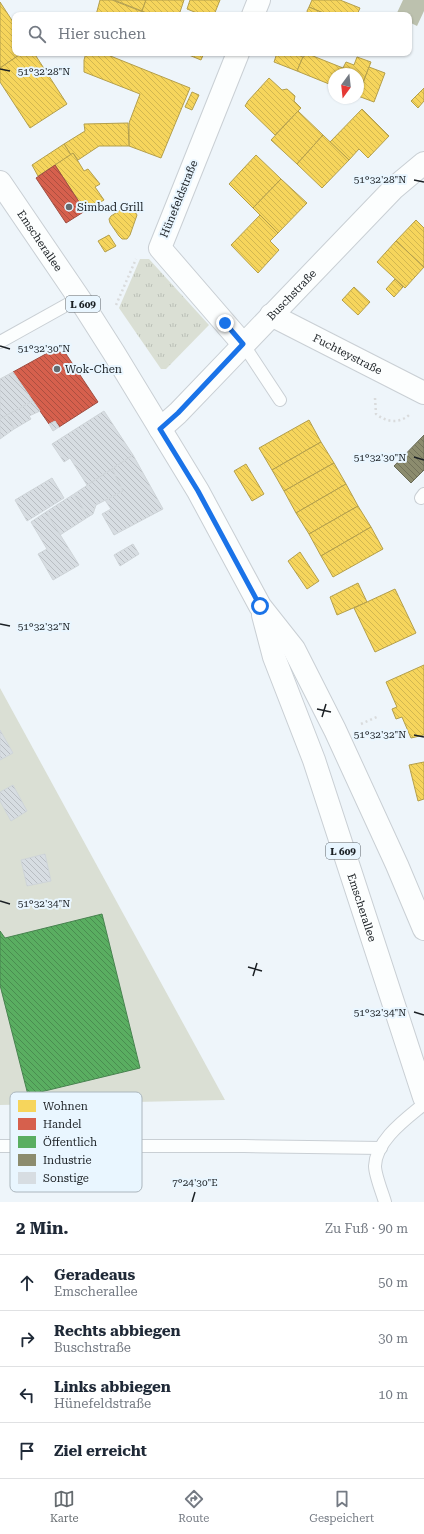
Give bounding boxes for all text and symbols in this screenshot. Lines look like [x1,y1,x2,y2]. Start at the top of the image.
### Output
search box [12,12,412,56]
icon: search [26,23,48,45]
text: Hier suchen [58,25,146,43]
text: 51°32'28"N [18,66,70,77]
north arrow [328,68,364,104]
street label: Hünefeldstraße [158,158,200,240]
text: 51°32'28"N [354,174,406,185]
place label: Simbad Grill [77,201,144,214]
marker: Simbad Grill [64,202,74,212]
street label: Emscherallee [15,208,65,274]
street label: Buschstraße [264,267,319,323]
road number: L 609 [66,296,100,312]
route end [216,314,234,332]
street label: Fuchteystraße [311,331,384,377]
text: 51°32'30"N [18,343,70,354]
place label: Wok-Chen [65,363,122,376]
marker: Wok-Chen [52,364,62,374]
text: 51°32'30"N [354,452,406,463]
route start [251,597,269,615]
text: 51°32'32"N [18,621,70,632]
text: 51°32'32"N [354,729,406,740]
road number: L 609 [326,843,360,859]
street label: Emscherallee [345,872,379,943]
text: 51°32'34"N [18,898,70,909]
text: 51°32'34"N [354,1007,406,1018]
legend [10,1092,142,1192]
text: Wohnen [43,1100,88,1113]
text: Handel [43,1118,82,1131]
text: Öffentlich [43,1135,97,1149]
text: Industrie [43,1154,92,1167]
text: Sonstige [43,1172,89,1185]
text: 7°24'30"E [172,1177,218,1188]
text: 2 Min. [16,1218,69,1238]
text: Zu Fuß · 90 m [325,1221,408,1236]
text: Geradeaus [54,1266,135,1284]
icon: ahead [16,1272,38,1294]
text: 50 m [378,1275,408,1290]
text: Emscherallee [54,1284,138,1299]
text: Rechts abbiegen [54,1322,181,1340]
icon: right [16,1328,38,1350]
text: 30 m [378,1331,408,1346]
text: Buschstraße [54,1340,131,1355]
text: Links abbiegen [54,1378,171,1396]
icon: left [16,1384,38,1406]
text: 10 m [378,1387,408,1402]
text: Hünefeldstraße [54,1396,151,1411]
icon: arrive [16,1440,38,1462]
text: Ziel erreicht [54,1442,147,1460]
tab: Karte [50,1488,78,1525]
tab: Route [178,1488,209,1525]
tab: Gespeichert [309,1488,374,1525]

